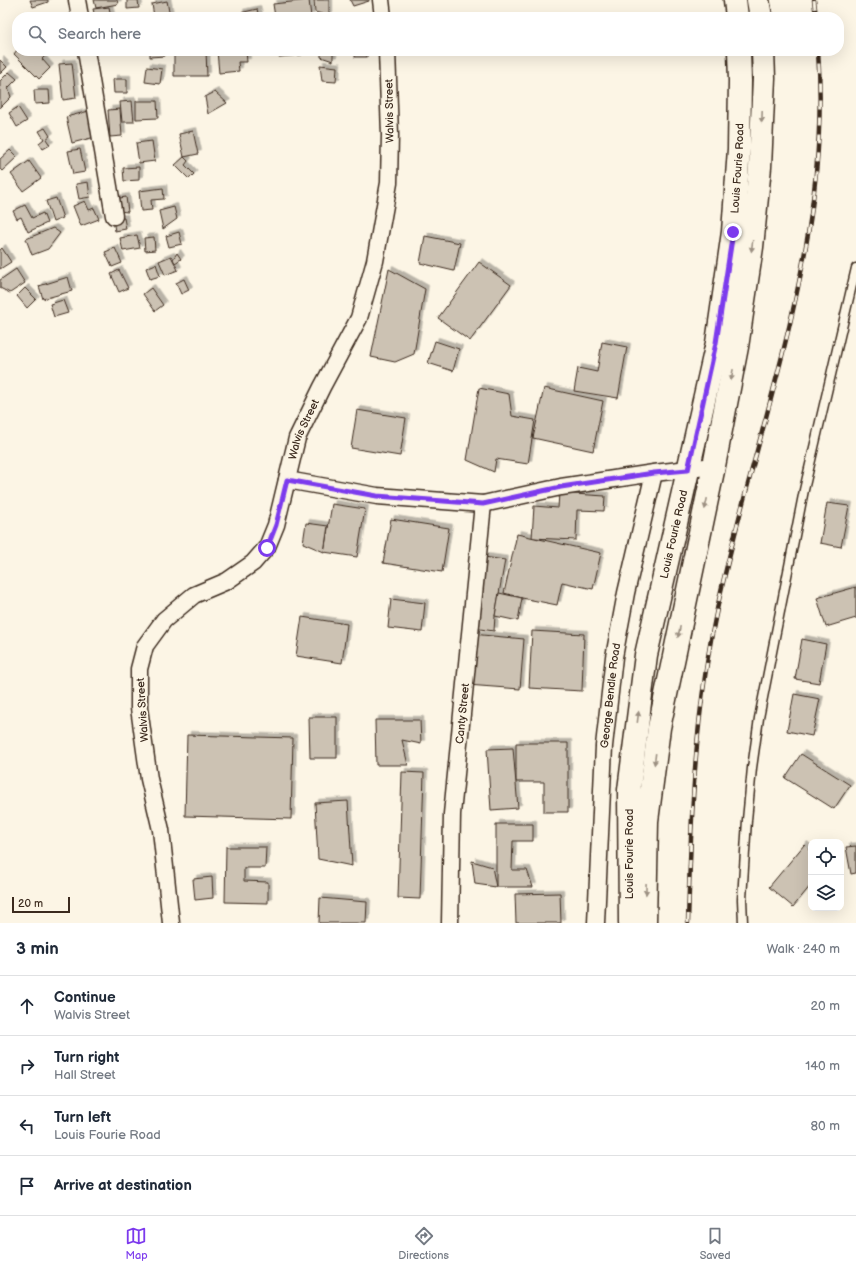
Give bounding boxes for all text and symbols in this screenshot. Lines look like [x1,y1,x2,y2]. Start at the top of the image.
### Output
search box [12,12,844,56]
icon: search [26,23,48,45]
text: Search here [58,25,141,44]
street label: Walvis Street [382,78,397,143]
one-way arrow [759,111,766,123]
street label: Louis Fourie Road [728,123,746,214]
route end [724,223,742,241]
one-way arrow [749,240,755,252]
one-way arrow [728,368,734,381]
street label: Walvis Street [286,397,322,461]
street label: Louis Fourie Road [658,489,690,580]
one-way arrow [703,498,709,511]
route start [258,539,276,557]
one-way arrow [676,626,682,638]
street label: George Bendle Road [598,642,623,749]
street label: Walvis Street [134,677,151,743]
street label: Canty Street [453,682,472,745]
one-way arrow [635,711,641,723]
one-way arrow [652,753,658,765]
street label: Louis Fourie Road [623,809,636,899]
map controls [808,839,844,911]
button: locate [808,839,844,875]
button: layers [808,875,844,911]
one-way arrow [643,883,649,896]
scale bar [12,895,70,914]
text: 20 m [18,897,43,910]
text: 3 min [16,939,59,959]
text: Walk · 240 m [766,941,840,957]
text: Continue [54,988,116,1007]
icon: ahead [16,995,38,1017]
text: 20 m [810,998,840,1014]
text: Walvis Street [54,1007,130,1023]
text: Turn right [54,1048,119,1067]
icon: right [16,1055,38,1077]
text: 140 m [805,1058,840,1074]
text: Hall Street [54,1067,116,1083]
text: Turn left [54,1108,111,1127]
icon: left [16,1115,38,1137]
text: 80 m [811,1118,840,1134]
text: Louis Fourie Road [54,1127,161,1143]
icon: arrive [16,1175,38,1197]
text: Arrive at destination [54,1176,192,1195]
tab: Map [125,1225,148,1262]
tab: Directions [398,1225,449,1262]
tab: Saved [700,1225,731,1262]

